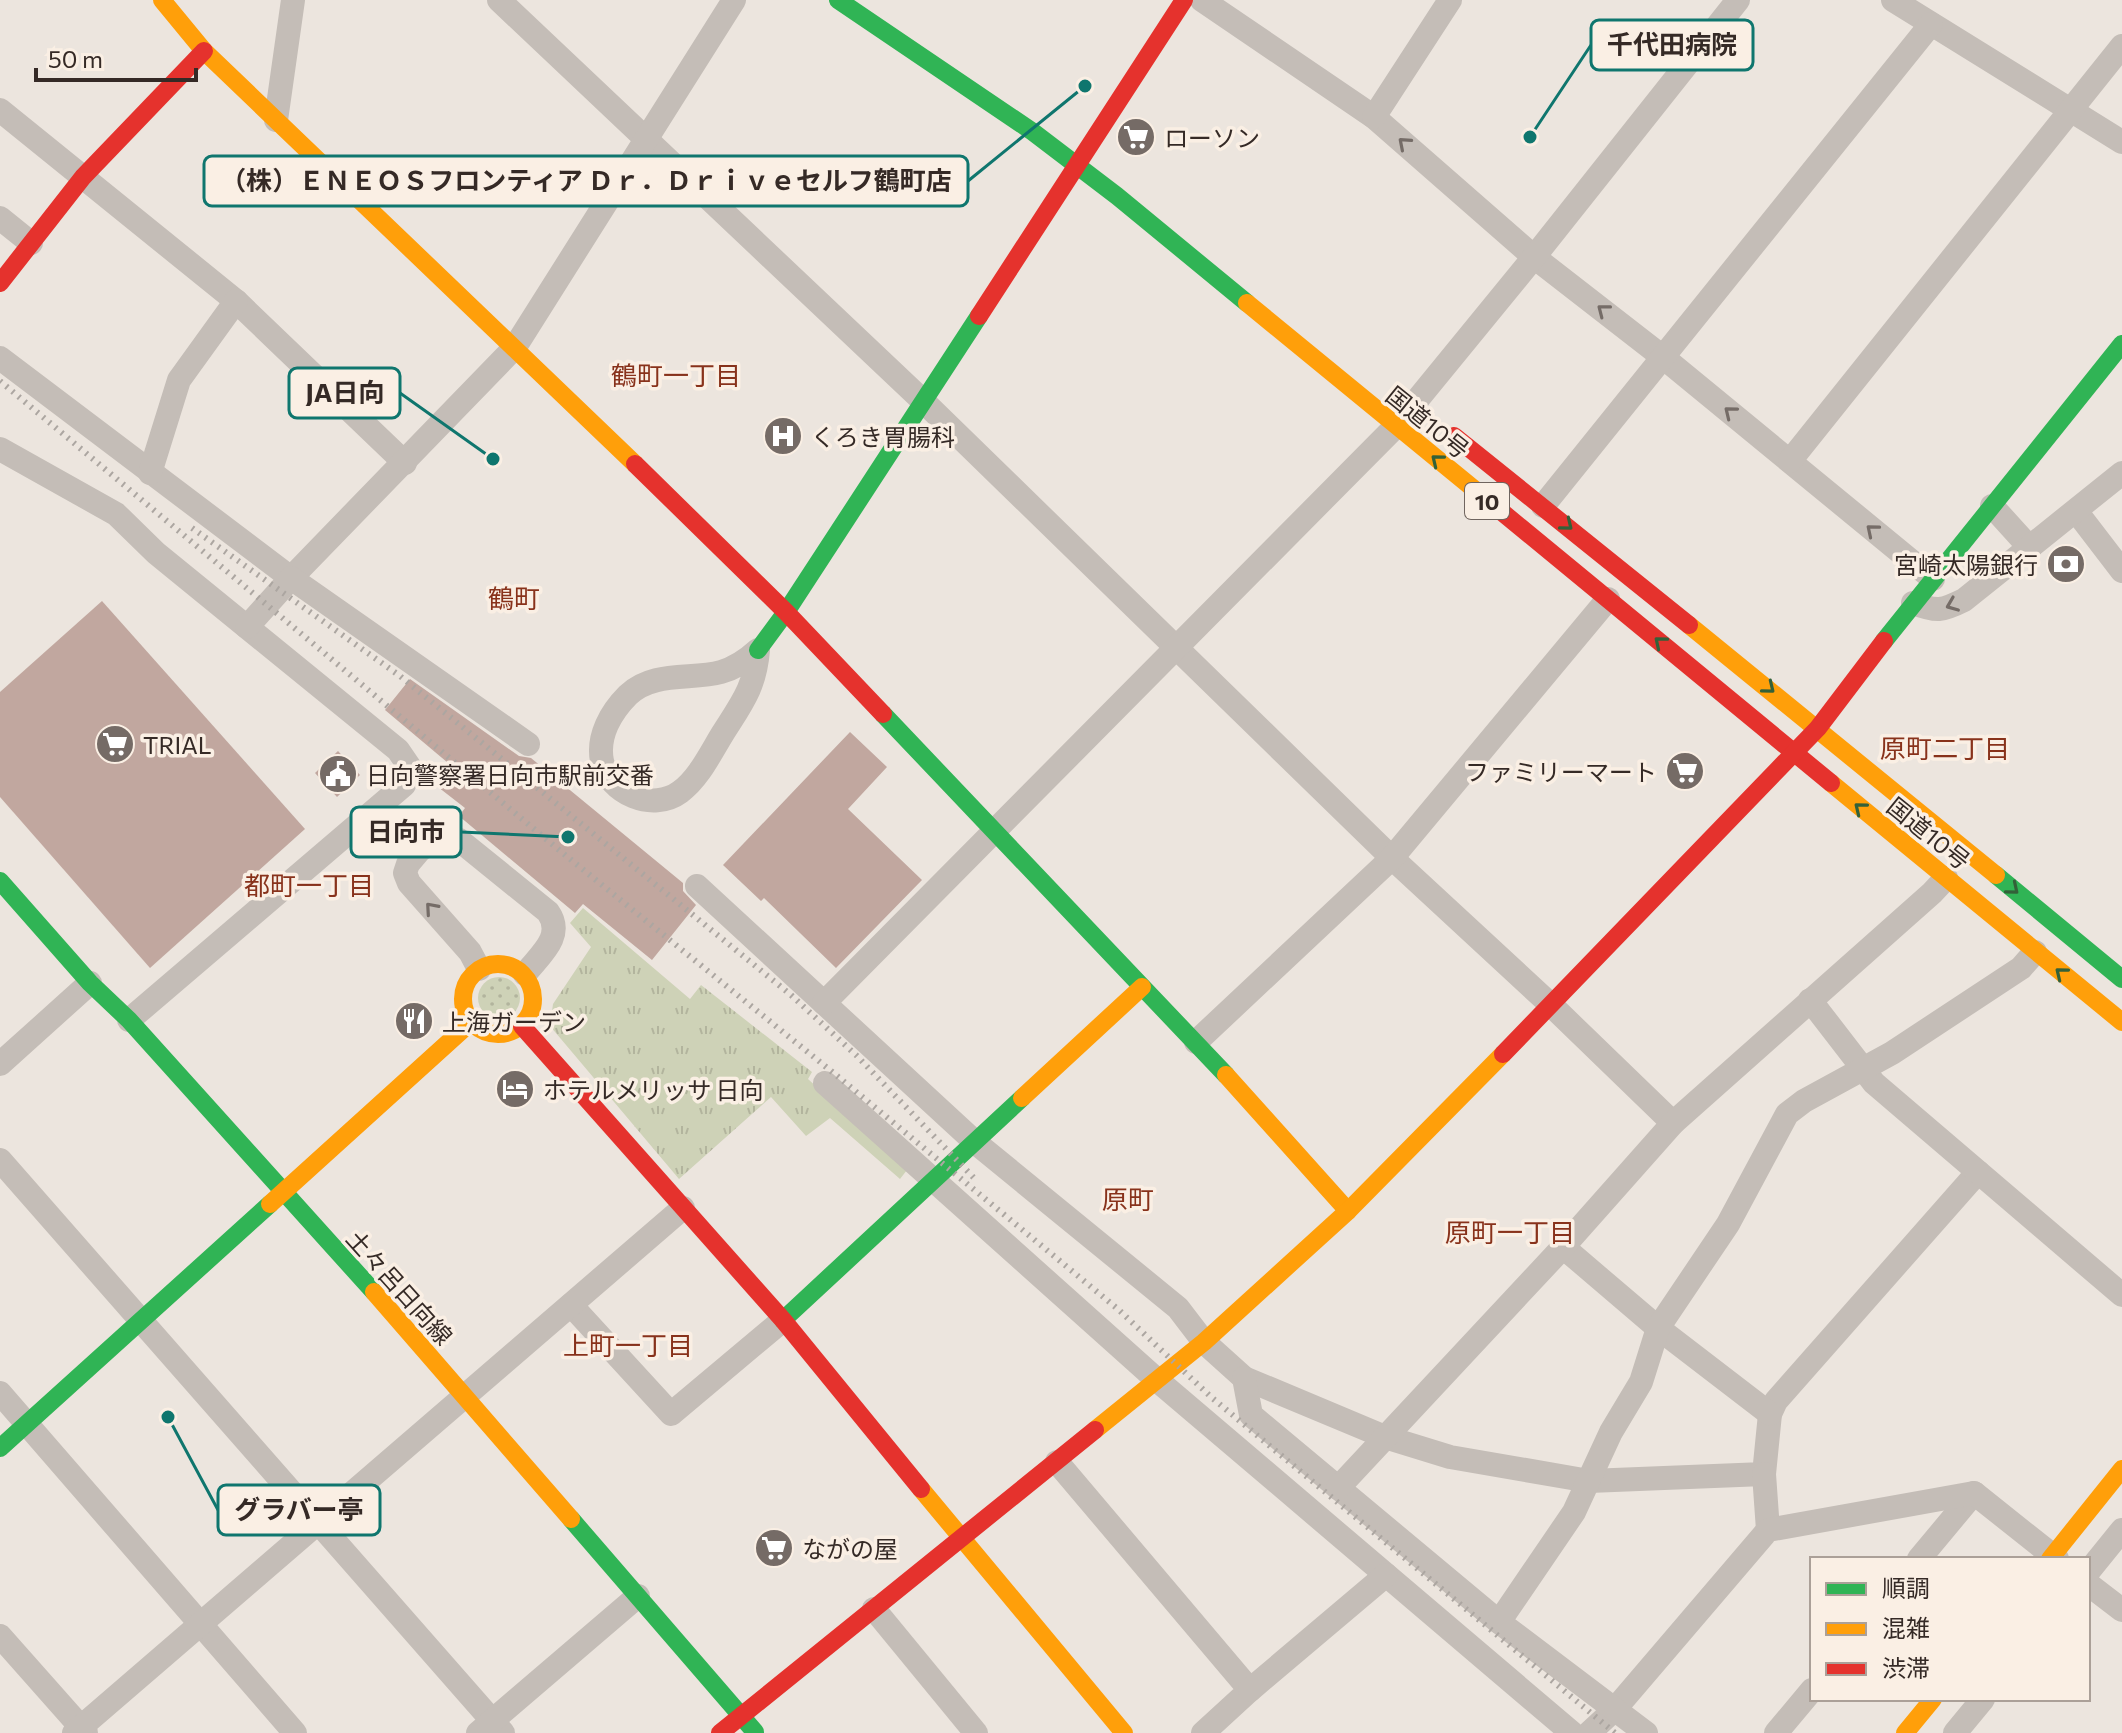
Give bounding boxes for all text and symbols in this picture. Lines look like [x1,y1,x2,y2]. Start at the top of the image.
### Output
callout: 千代田病院 [1591,20,1753,70]
text: 千代田病院 [1607,28,1737,59]
scale bar [36,32,196,82]
text: 50 m [48,44,103,73]
supermarket icon: ローソン [1115,116,1157,158]
place label: ローソン [1164,123,1260,152]
one-way arrow [1398,138,1413,153]
callout: （株）ＥＮＥＯＳフロンティア Ｄｒ．Ｄｒｉｖｅセルフ鶴町店 [204,156,968,206]
text: （株）ＥＮＥＯＳフロンティア Ｄｒ．Ｄｒｉｖｅセルフ鶴町店 [220,164,952,195]
one-way arrow [1597,306,1612,320]
district label: 鶴町一丁目 [611,359,741,390]
callout: JA日向 [289,368,400,418]
text: JA日向 [306,376,385,407]
street label: 国道10号 [1381,380,1475,464]
one-way arrow [1725,407,1739,422]
hospital icon: くろき胃腸科 [762,415,804,457]
place label: くろき胃腸科 [811,422,955,451]
one-way arrow [1432,455,1446,470]
road number: 10 [1465,483,1509,519]
one-way arrow [1558,515,1572,530]
one-way arrow [1867,525,1882,539]
bank icon: 宮崎太陽銀行 [2045,543,2087,585]
place label: 宮崎太陽銀行 [1894,550,2038,579]
district label: 鶴町 [488,582,540,613]
one-way arrow [1946,595,1960,612]
one-way arrow [1655,637,1669,652]
one-way arrow [1760,679,1775,693]
supermarket icon: TRIAL [94,723,136,765]
place label: TRIAL [143,730,211,759]
district label: 原町二丁目 [1880,732,2010,763]
supermarket icon: ファミリーマート [1664,750,1706,792]
public building icon: 日向警察署日向市駅前交番 [317,753,359,795]
place label: ファミリーマート [1465,757,1657,786]
place label: 日向警察署日向市駅前交番 [366,760,654,789]
street label: 国道10号 [1882,791,1976,875]
one-way arrow [1855,803,1870,818]
callout: 日向市 [351,807,461,857]
text: 日向市 [367,815,445,846]
district label: 都町一丁目 [244,869,374,900]
one-way arrow [2004,879,2018,894]
one-way arrow [426,903,440,918]
one-way arrow [2055,969,2070,983]
restaurant icon: 上海ガーデン [393,1000,435,1042]
place label: 上海ガーデン [442,1007,586,1036]
hotel icon: ホテルメリッサ 日向 [494,1068,536,1110]
place label: ホテルメリッサ 日向 [543,1075,764,1104]
district label: 原町 [1102,1183,1154,1214]
district label: 原町一丁目 [1445,1216,1575,1247]
street label: 土々呂日向線 [341,1224,459,1350]
district label: 上町一丁目 [563,1329,693,1360]
callout: グラバー亭 [218,1485,380,1535]
text: グラバー亭 [234,1493,364,1524]
supermarket icon: ながの屋 [753,1527,795,1569]
place label: ながの屋 [802,1534,898,1563]
legend [1810,1557,2090,1701]
text: 順調 [1882,1573,1930,1602]
text: 混雑 [1882,1613,1930,1642]
text: 渋滞 [1882,1653,1930,1682]

